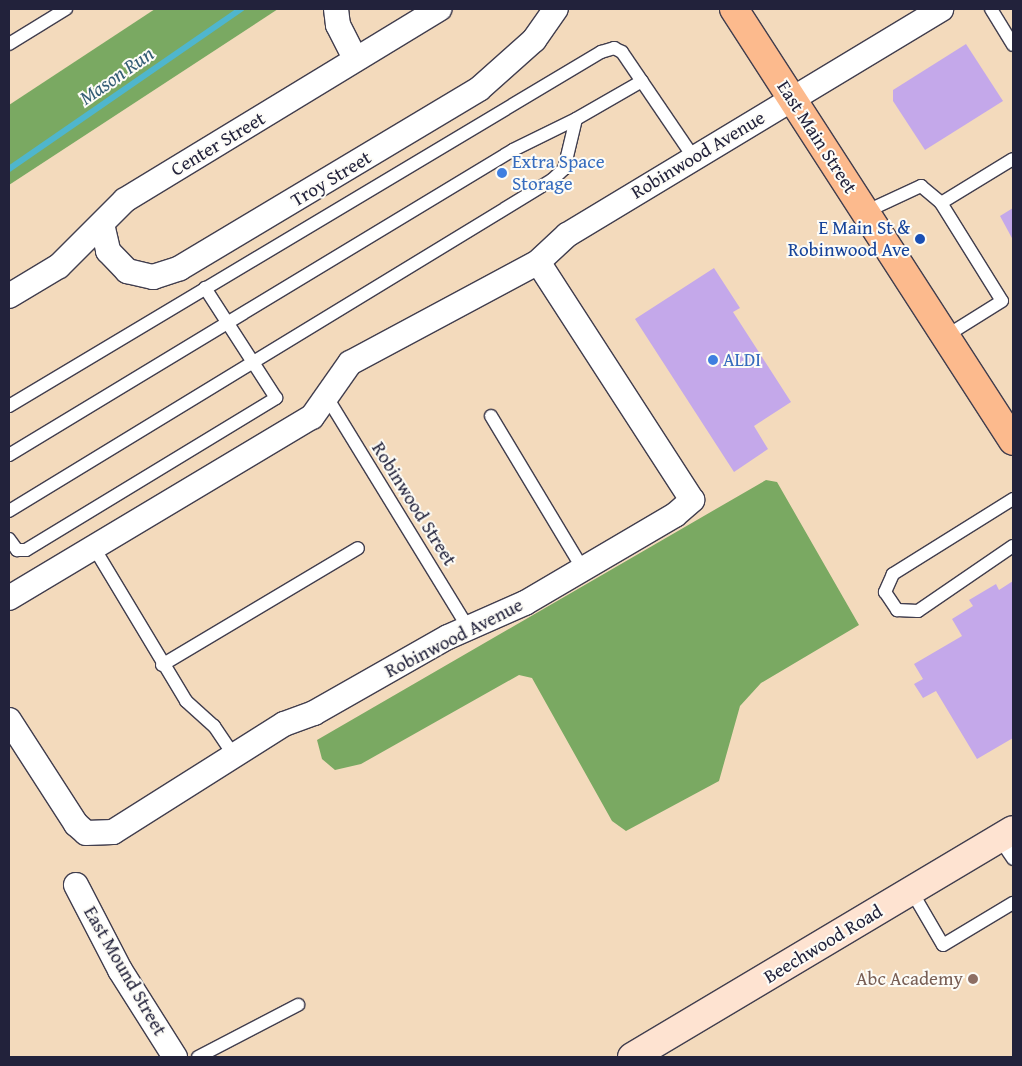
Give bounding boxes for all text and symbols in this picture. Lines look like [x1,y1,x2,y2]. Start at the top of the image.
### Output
water label: Mason Run [74,41,158,109]
street label: East Main Street [772,76,862,198]
street label: Robinwood Avenue [627,106,769,204]
street label: Center Street [167,107,269,181]
street label: Troy Street [287,146,375,212]
place label: Extra Space Storage [512,151,605,195]
marker: Extra Space Storage [496,167,508,179]
place label: E Main St & Robinwood Ave [788,217,910,261]
marker: E Main St & Robinwood Ave [914,233,926,245]
place label: ALDI [723,349,761,371]
marker: ALDI [707,354,719,366]
street label: Robinwood Street [367,438,461,570]
street label: Robinwood Avenue [381,593,527,683]
street label: Beechwood Road [760,900,886,988]
street label: East Mound Street [79,902,171,1040]
place label: Abc Academy [856,968,963,990]
marker: Abc Academy [967,973,979,985]

